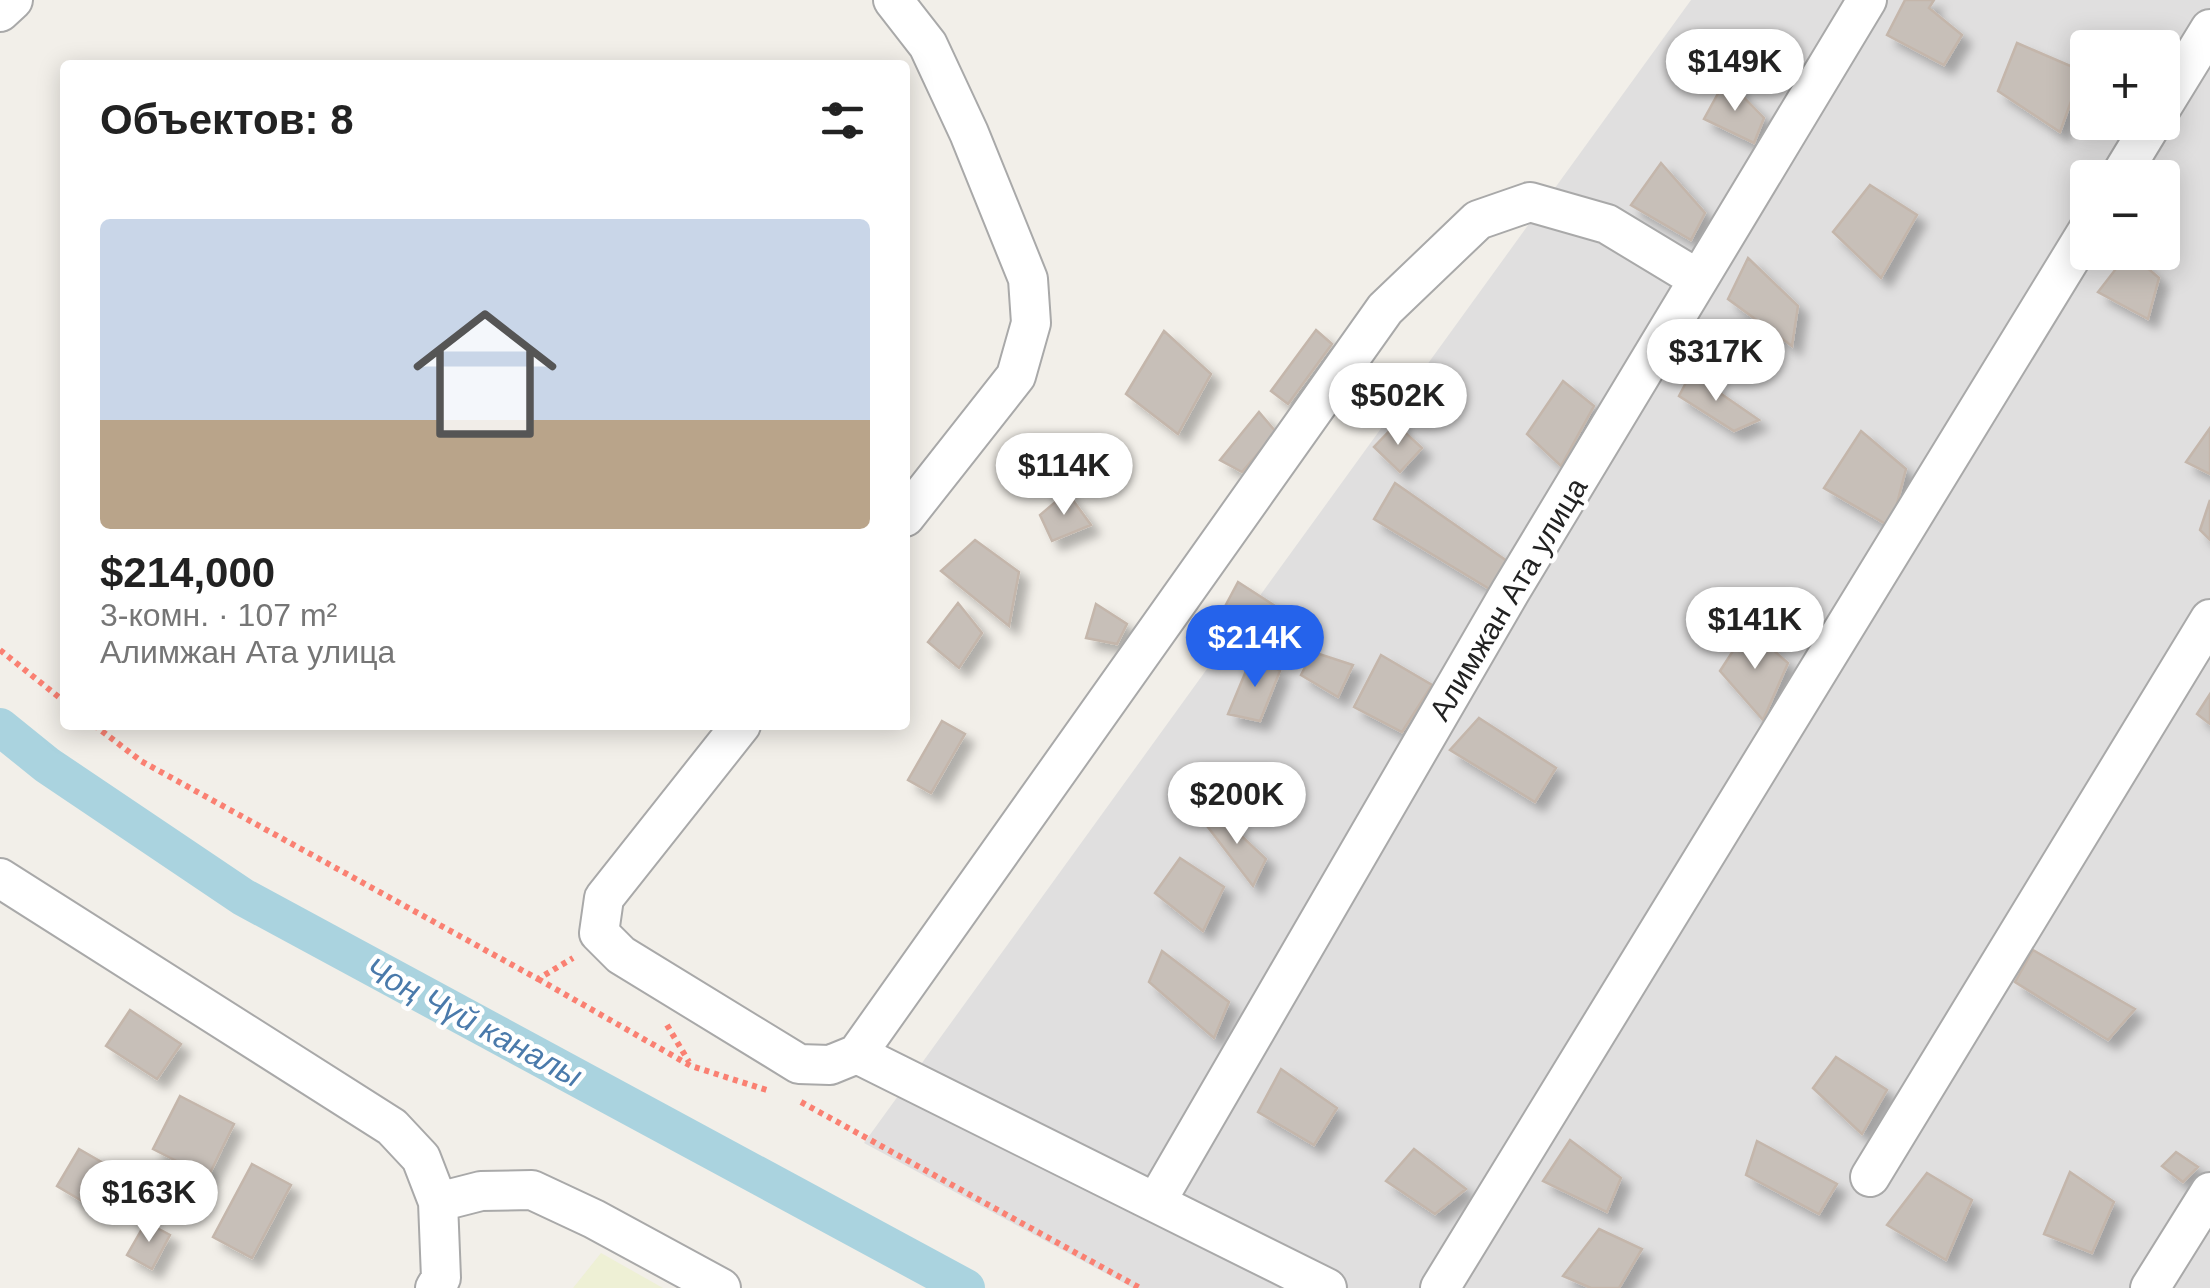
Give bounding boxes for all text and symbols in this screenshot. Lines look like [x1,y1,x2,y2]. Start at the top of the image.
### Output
pin: $149K [1665,29,1805,114]
map controls [2070,30,2180,270]
button: + [2070,30,2180,140]
text: $149K [1688,43,1782,79]
icon: filters [815,93,870,148]
text: Объектов: 8 [100,96,354,143]
button: − [2070,160,2180,270]
icon: home [395,284,575,464]
pin: $317K [1646,319,1786,404]
text: $317K [1669,333,1763,369]
pin: $502K [1328,363,1468,448]
text: $502K [1351,377,1445,413]
pin: $114K [994,433,1134,518]
text: $114K [1018,447,1110,483]
street label: Алимжан Ата улица [1423,472,1594,726]
text: $214,000 [100,549,275,596]
pin: $141K [1685,587,1825,672]
text: 3-комн. · 107 m² [100,597,337,633]
text: $141K [1708,601,1802,637]
pin: $214K [1185,605,1325,690]
text: $214K [1208,619,1302,655]
text: Алимжан Ата улица [100,634,395,670]
pin: $200K [1167,762,1307,847]
text: $200K [1190,776,1284,812]
water label: Чоң Чүй каналы [360,950,588,1094]
pin: $163K [79,1160,219,1245]
text: $163K [102,1174,196,1210]

